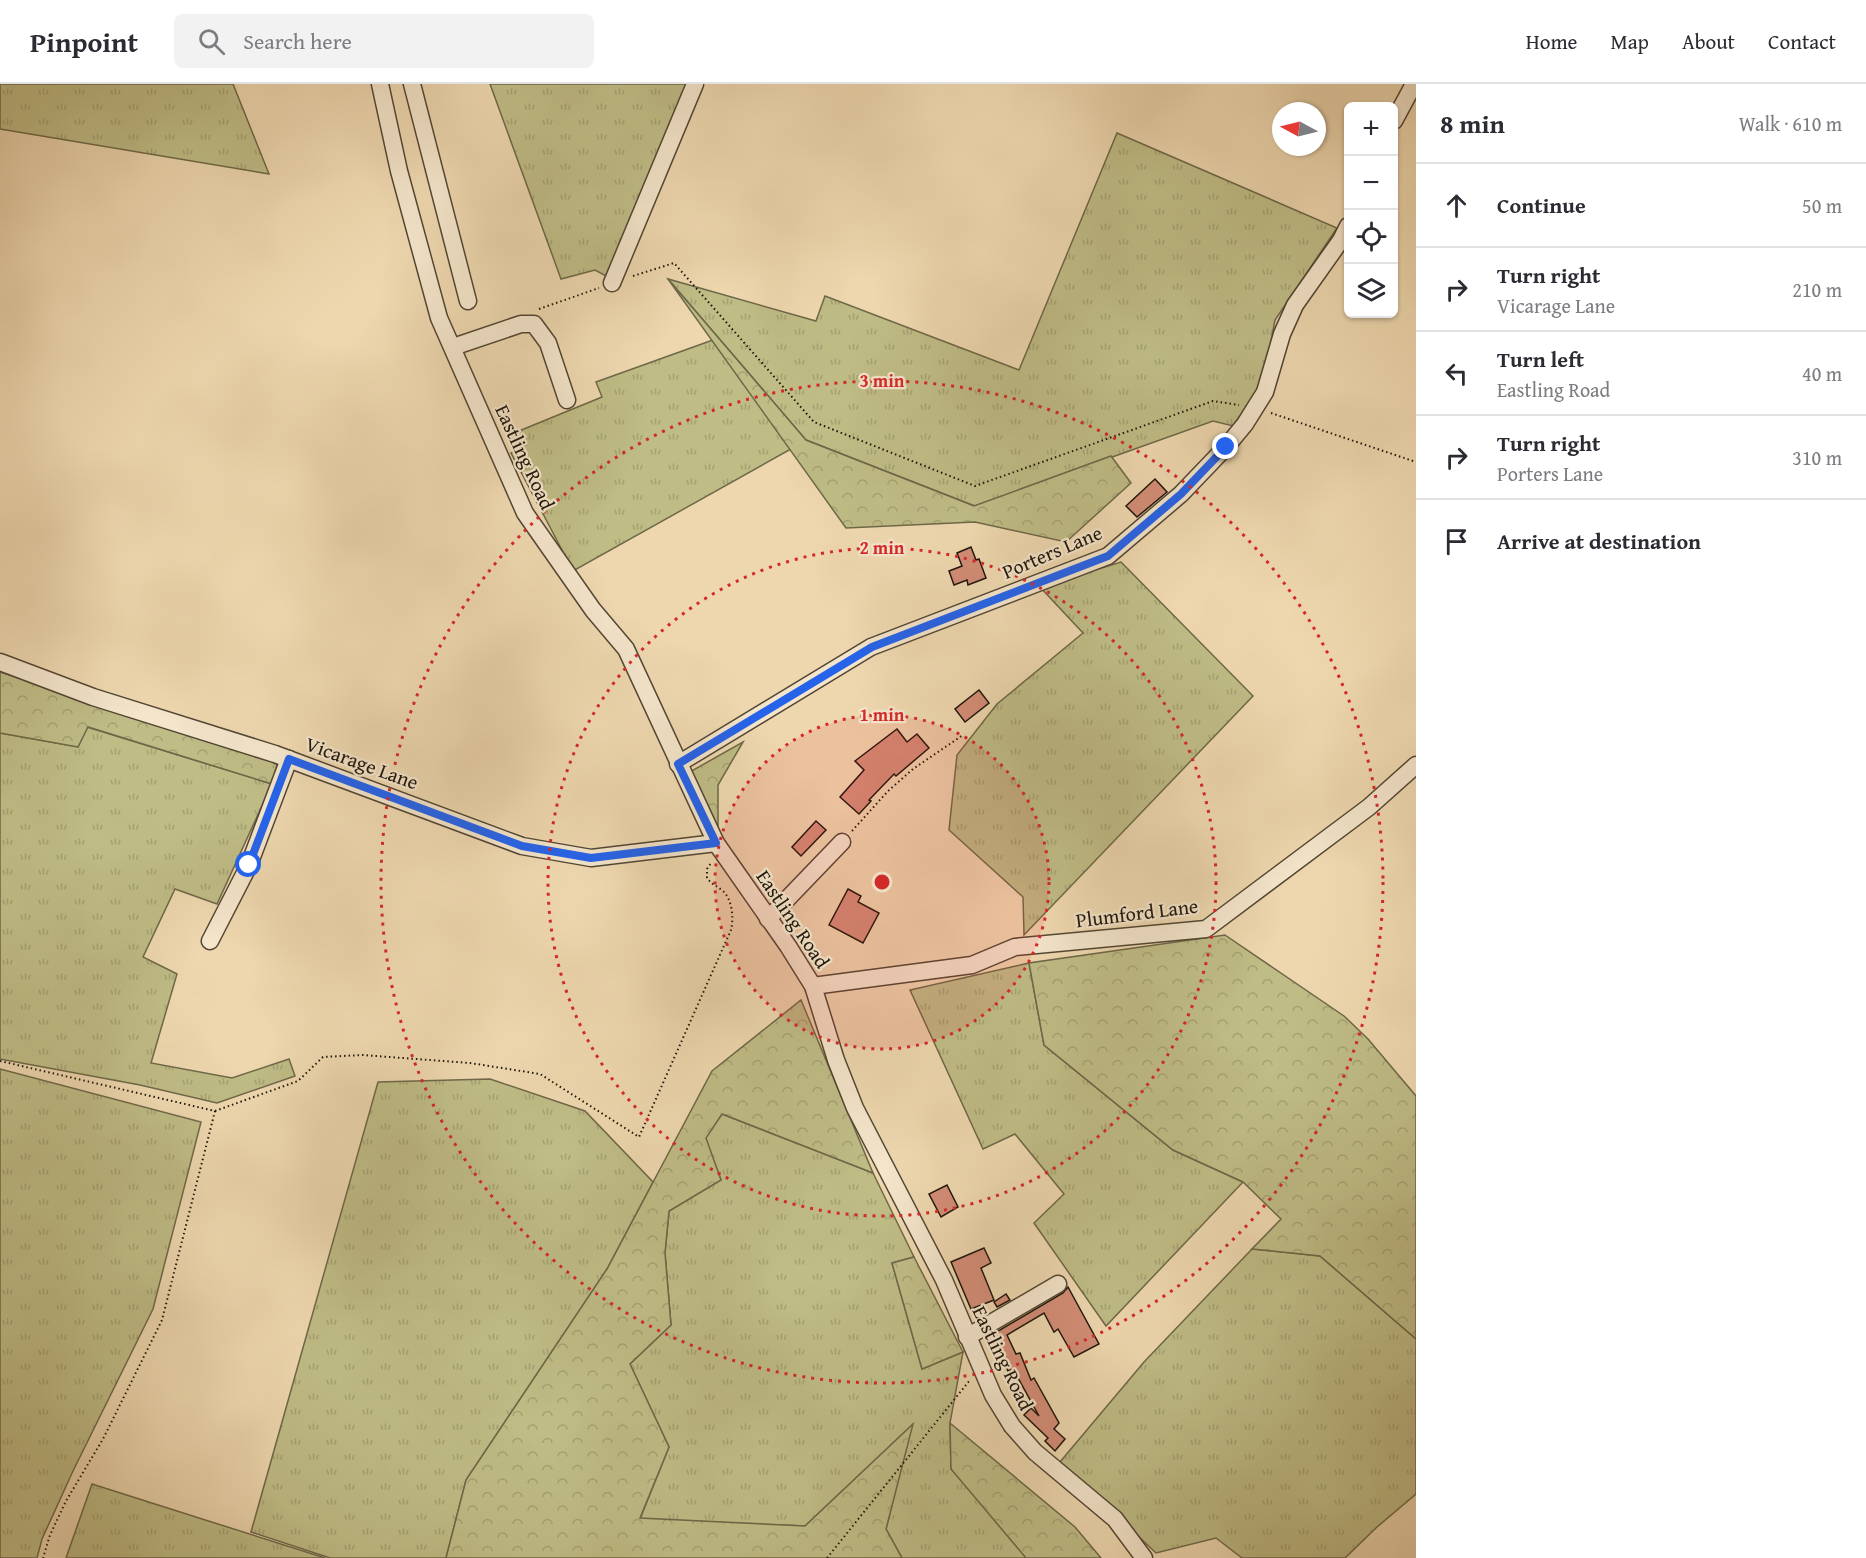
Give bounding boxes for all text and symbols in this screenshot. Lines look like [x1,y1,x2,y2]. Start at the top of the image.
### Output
search box [174,14,594,68]
text: Pinpoint [30,21,138,62]
icon: search [195,25,228,58]
text: Search here [243,25,352,57]
text: Home [1526,26,1577,57]
text: Map [1610,26,1649,57]
text: About [1682,26,1735,57]
text: Contact [1768,26,1836,57]
north arrow [1272,102,1326,156]
map controls [1344,102,1398,318]
button: + [1344,102,1398,156]
text: 8 min [1440,104,1505,143]
text: Walk · 610 m [1739,109,1842,138]
button: − [1344,156,1398,210]
icon: ahead [1440,189,1473,222]
text: Continue [1497,189,1586,221]
text: 50 m [1802,191,1842,220]
button: locate [1344,210,1398,264]
text: Turn right [1497,259,1600,291]
button: layers [1344,264,1398,318]
icon: right [1440,273,1473,306]
text: 210 m [1792,275,1842,304]
text: Vicarage Lane [1497,291,1615,320]
text: Turn left [1497,343,1584,375]
icon: left [1440,357,1473,390]
text: 40 m [1802,359,1842,388]
text: 3 min [860,367,905,394]
text: Eastling Road [1497,375,1610,404]
street label: Eastling Road [488,399,563,515]
text: Turn right [1497,427,1600,459]
route end [1212,433,1238,459]
icon: right [1440,441,1473,474]
text: 310 m [1792,443,1842,472]
text: Porters Lane [1497,459,1603,488]
street label: Porters Lane [997,517,1106,586]
icon: arrive [1440,525,1473,558]
text: Arrive at destination [1497,525,1701,557]
text: 2 min [860,534,905,561]
text: 1 min [860,701,905,728]
street label: Vicarage Lane [302,729,423,796]
route start [235,851,261,877]
street label: Eastling Road [750,864,837,974]
centre of rings [872,872,892,892]
street label: Plumford Lane [1074,891,1200,934]
street label: Eastling Road [966,1301,1041,1415]

